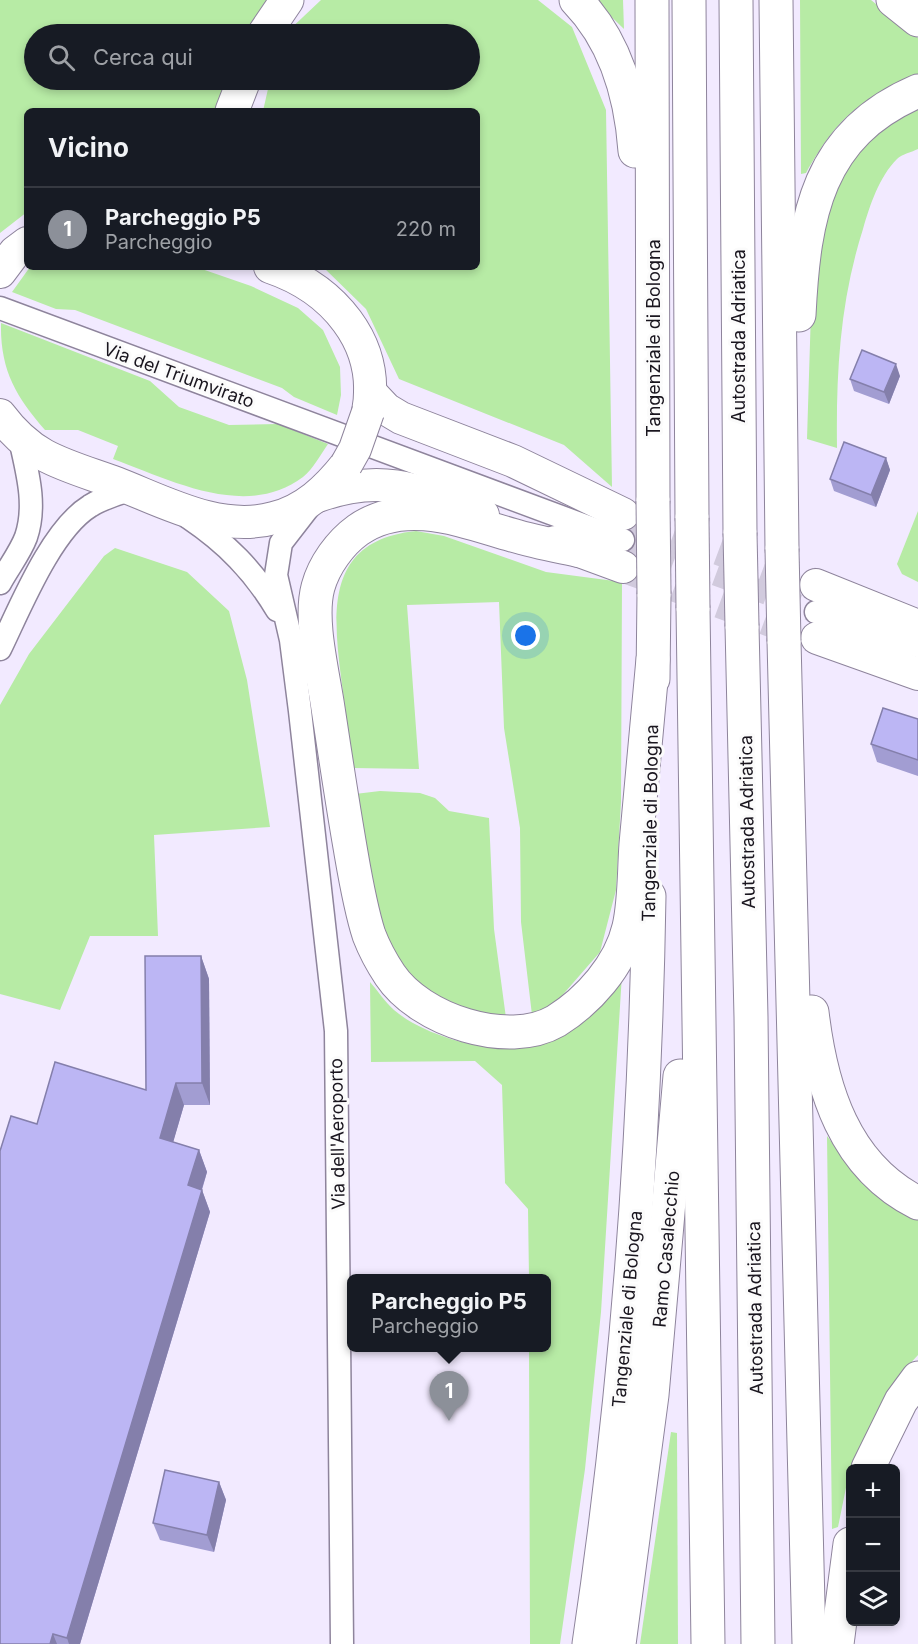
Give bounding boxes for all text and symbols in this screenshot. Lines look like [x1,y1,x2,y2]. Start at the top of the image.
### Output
search box [24,24,480,90]
icon: search [45,41,78,74]
text: Cerca qui [93,44,193,70]
text: Vicino [48,132,129,163]
text: Parcheggio P5 [105,204,261,230]
text: 1 [63,217,72,241]
text: 220 m [396,217,456,241]
text: Parcheggio [105,230,212,254]
street label: Tangenziale di Bologna [643,239,664,437]
street label: Autostrada Adriatica [728,249,749,423]
street label: Via del Triumvirato [101,338,257,412]
your location [511,621,540,650]
street label: Tangenziale di Bologna [638,724,662,922]
street label: Autostrada Adriatica [735,735,759,909]
street label: Via dell'Aeroporto [325,1058,349,1210]
street label: Ramo Casalecchio [649,1170,683,1328]
street label: Tangenziale di Bologna [608,1210,646,1408]
street label: Autostrada Adriatica [743,1221,767,1395]
popup [347,1274,551,1352]
text: Parcheggio P5 [371,1288,527,1314]
text: Parcheggio [371,1314,479,1338]
pin: 1 [430,1372,468,1421]
map controls [846,1464,900,1626]
button: + [846,1464,900,1518]
button: − [846,1518,900,1572]
button: layers [846,1572,900,1626]

